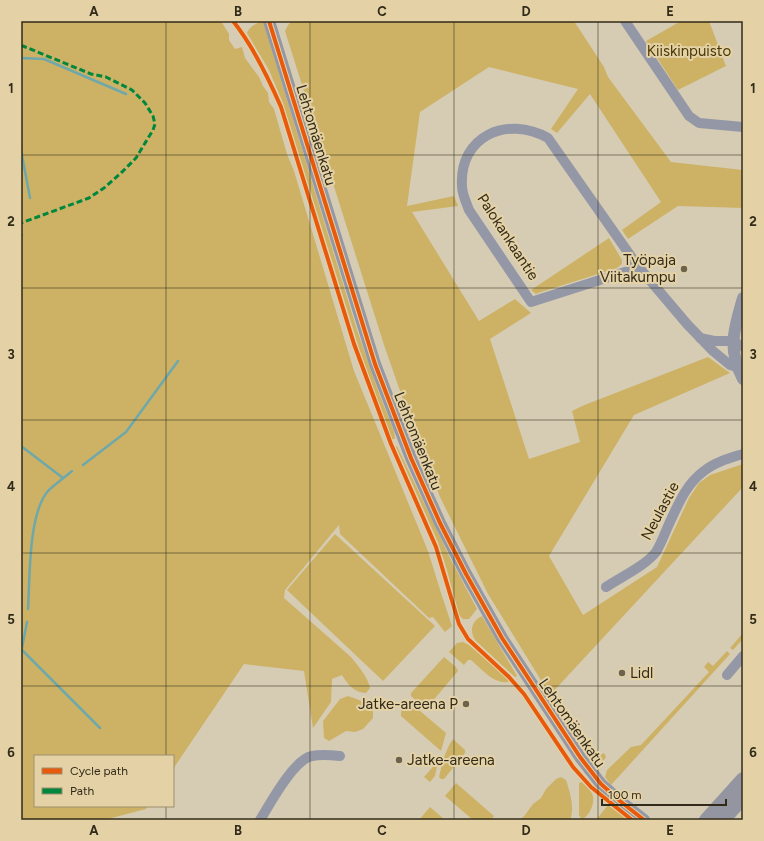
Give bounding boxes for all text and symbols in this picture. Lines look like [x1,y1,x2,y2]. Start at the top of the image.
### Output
text: A [89,4,99,19]
text: B [234,4,242,19]
text: C [377,4,387,19]
text: D [521,4,531,19]
text: E [666,4,674,19]
park label: Kiiskinpuisto [647,42,731,60]
text: 1 [8,81,14,96]
text: 1 [750,81,756,96]
street label: Lehtomäenkatu [292,82,340,188]
street label: Palokankaantie [473,190,543,284]
text: 2 [7,214,15,229]
text: 2 [749,214,757,229]
place label: Työpaja Viitakumpu [600,251,676,286]
marker: Työpaja Viitakumpu [679,264,689,274]
text: 3 [7,347,15,362]
text: 3 [749,347,757,362]
street label: Lehtomäenkatu [390,389,446,493]
text: 4 [7,479,15,494]
street label: Neulastie [637,479,683,543]
text: 4 [749,479,757,494]
text: 5 [7,612,15,627]
text: 5 [749,612,757,627]
place label: Lidl [630,664,653,682]
marker: Lidl [617,668,627,678]
street label: Lehtomäenkatu [535,675,609,771]
place label: Jatke-areena P [358,695,458,713]
marker: Jatke-areena P [461,699,471,709]
text: 6 [7,745,15,760]
text: 6 [749,745,757,760]
place label: Jatke-areena [407,751,495,769]
legend [34,755,174,807]
marker: Jatke-areena [394,755,404,765]
text: Cycle path [70,764,128,778]
scale bar [602,781,726,807]
text: Path [70,784,94,798]
text: 100 m [608,788,642,802]
text: A [89,823,99,838]
text: B [234,823,242,838]
text: C [377,823,387,838]
text: D [521,823,531,838]
text: E [666,823,674,838]

